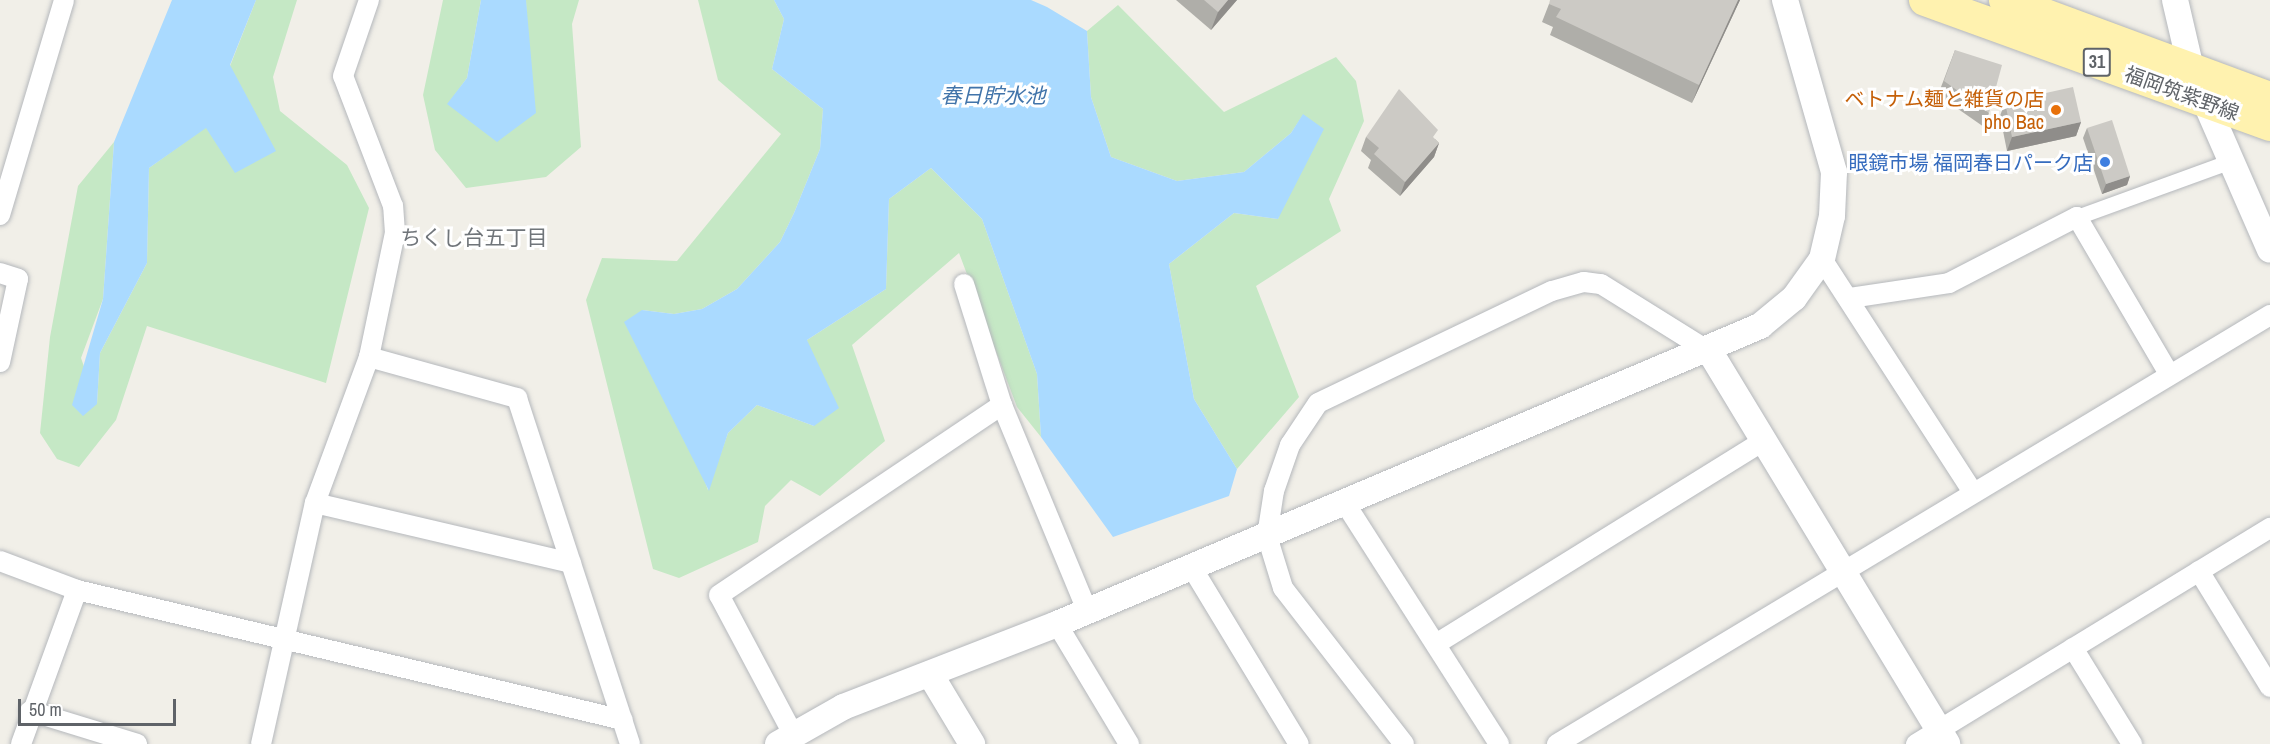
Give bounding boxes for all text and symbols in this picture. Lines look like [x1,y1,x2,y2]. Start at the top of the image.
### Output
road number: 31 [2082,47,2112,77]
street label: 福岡筑紫野線 [2122,61,2242,125]
water label: 春日貯水池 [941,83,1045,109]
place label: ベトナム麺と雑貨の店 pho Bac [1844,86,2044,133]
marker: ベトナム麺と雑貨の店 pho Bac [2049,103,2063,117]
place label: 眼鏡市場 福岡春日パーク店 [1848,150,2093,174]
marker: 眼鏡市場 福岡春日パーク店 [2098,155,2112,169]
district label: ちくし台五丁目 [401,225,547,251]
scale bar [21,687,178,725]
text: 50 m [29,697,62,722]

